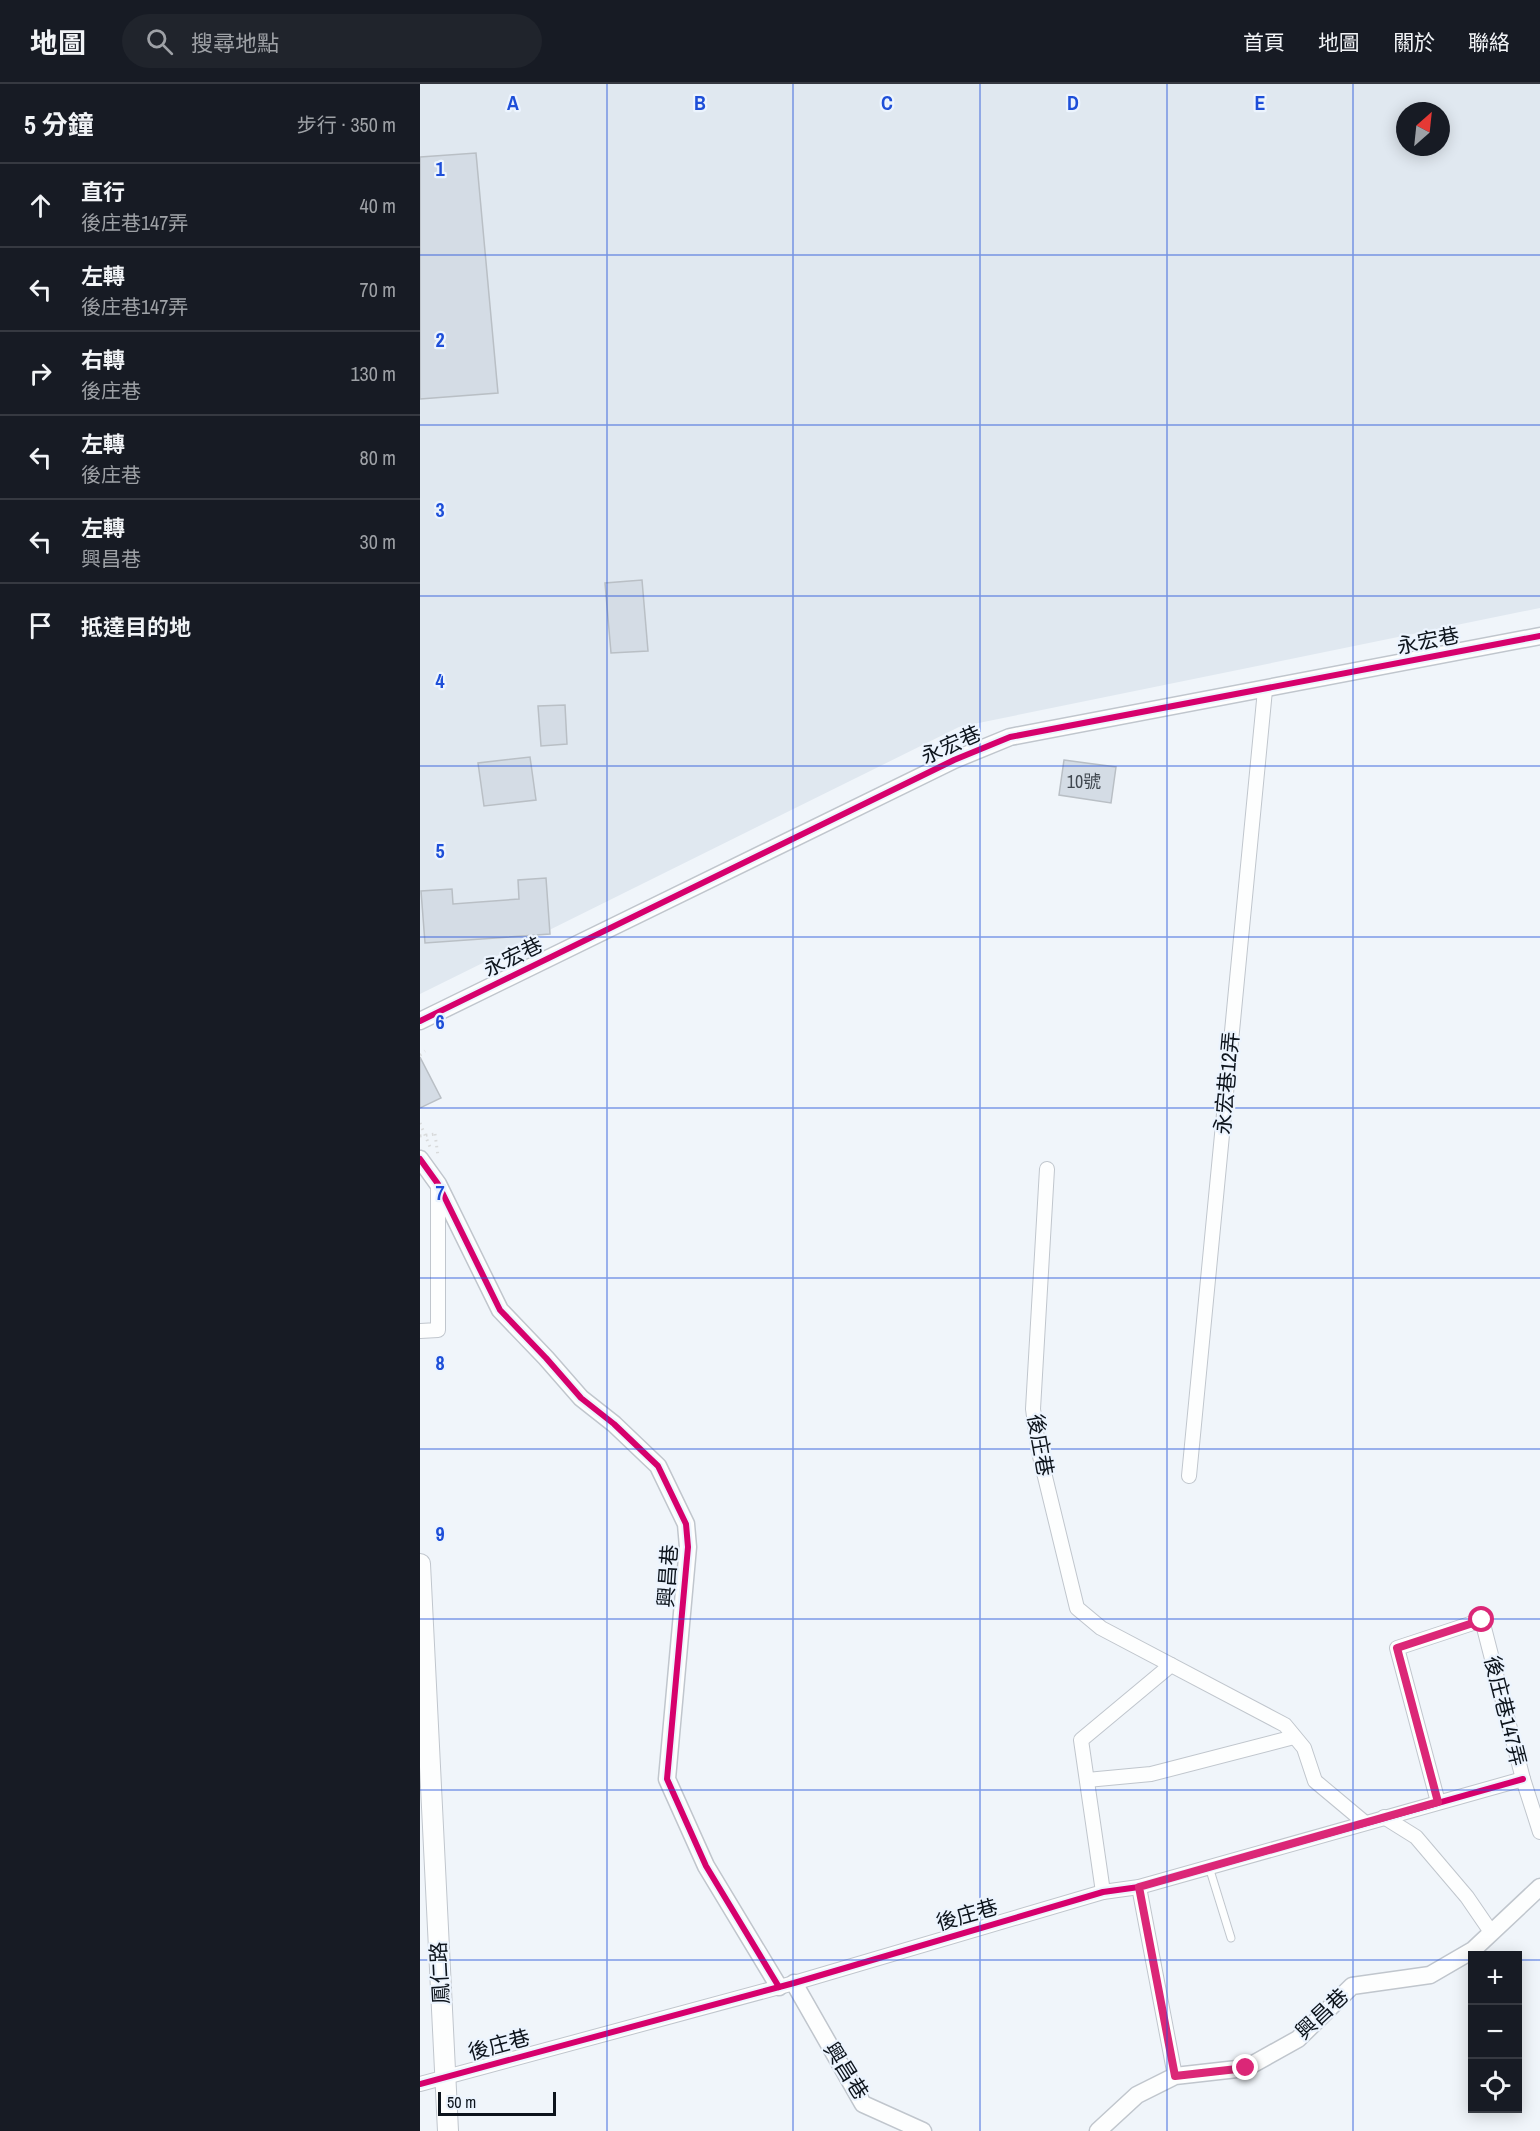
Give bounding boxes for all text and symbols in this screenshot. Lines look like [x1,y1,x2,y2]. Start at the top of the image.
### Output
search box [122,14,542,68]
text: 地圖 [30,24,86,62]
icon: search [143,25,176,58]
text: 搜尋地點 [191,28,279,58]
text: 首頁 [1243,28,1285,57]
text: 地圖 [1318,28,1360,57]
text: 關於 [1393,28,1435,57]
text: 聯絡 [1468,28,1510,57]
text: A [507,89,519,116]
text: B [694,89,706,116]
text: C [881,89,893,116]
text: D [1067,89,1079,116]
text: E [1255,89,1266,116]
north arrow [1396,102,1450,156]
text: 5 分鐘 [24,107,94,142]
text: 步行 · 350 m [297,111,396,138]
text: 1 [435,155,445,182]
text: 直行 [81,177,125,207]
icon: ahead [24,189,57,222]
text: 40 m [360,192,396,219]
text: 後庄巷147弄 [81,209,188,236]
text: 左轉 [81,261,125,291]
icon: left [24,273,57,306]
text: 70 m [360,276,396,303]
text: 後庄巷147弄 [81,293,188,320]
text: 2 [435,326,445,353]
text: 右轉 [81,345,125,375]
icon: right [24,357,57,390]
text: 130 m [350,360,396,387]
text: 後庄巷 [81,377,141,404]
text: 左轉 [81,429,125,459]
icon: left [24,441,57,474]
text: 80 m [360,444,396,471]
text: 後庄巷 [81,461,141,488]
text: 3 [435,496,445,523]
text: 左轉 [81,513,125,543]
icon: left [24,525,57,558]
text: 30 m [360,528,396,555]
text: 興昌巷 [81,545,141,572]
icon: arrive [24,609,57,642]
text: 抵達目的地 [81,612,191,642]
street label: 永宏巷 [1394,620,1462,661]
text: 4 [435,667,445,694]
street label: 永宏巷 [916,718,985,771]
house number: 10號 [1067,769,1101,794]
text: 5 [435,837,445,864]
street label: 永宏巷 [478,930,547,983]
text: 6 [435,1008,445,1035]
street label: 永宏巷12弄 [1208,1030,1245,1136]
text: 7 [435,1179,445,1206]
text: 8 [435,1349,445,1376]
street label: 後庄巷 [1021,1411,1060,1478]
text: 9 [435,1520,445,1547]
street label: 興昌巷 [651,1544,684,1608]
route start [1468,1606,1494,1632]
street label: 後庄巷147弄 [1478,1653,1533,1769]
street label: 後庄巷 [933,1892,1001,1937]
street label: 鳳仁路 [423,1941,456,2005]
map controls [1468,1951,1522,2113]
button: + [1468,1951,1522,2005]
street label: 興昌巷 [1289,1982,1355,2046]
button: − [1468,2005,1522,2059]
street label: 後庄巷 [465,2022,533,2067]
street label: 興昌巷 [817,2036,875,2105]
route end [1232,2054,1258,2080]
button: locate [1468,2059,1522,2113]
scale bar [438,2089,556,2116]
text: 50 m [447,2091,476,2113]

